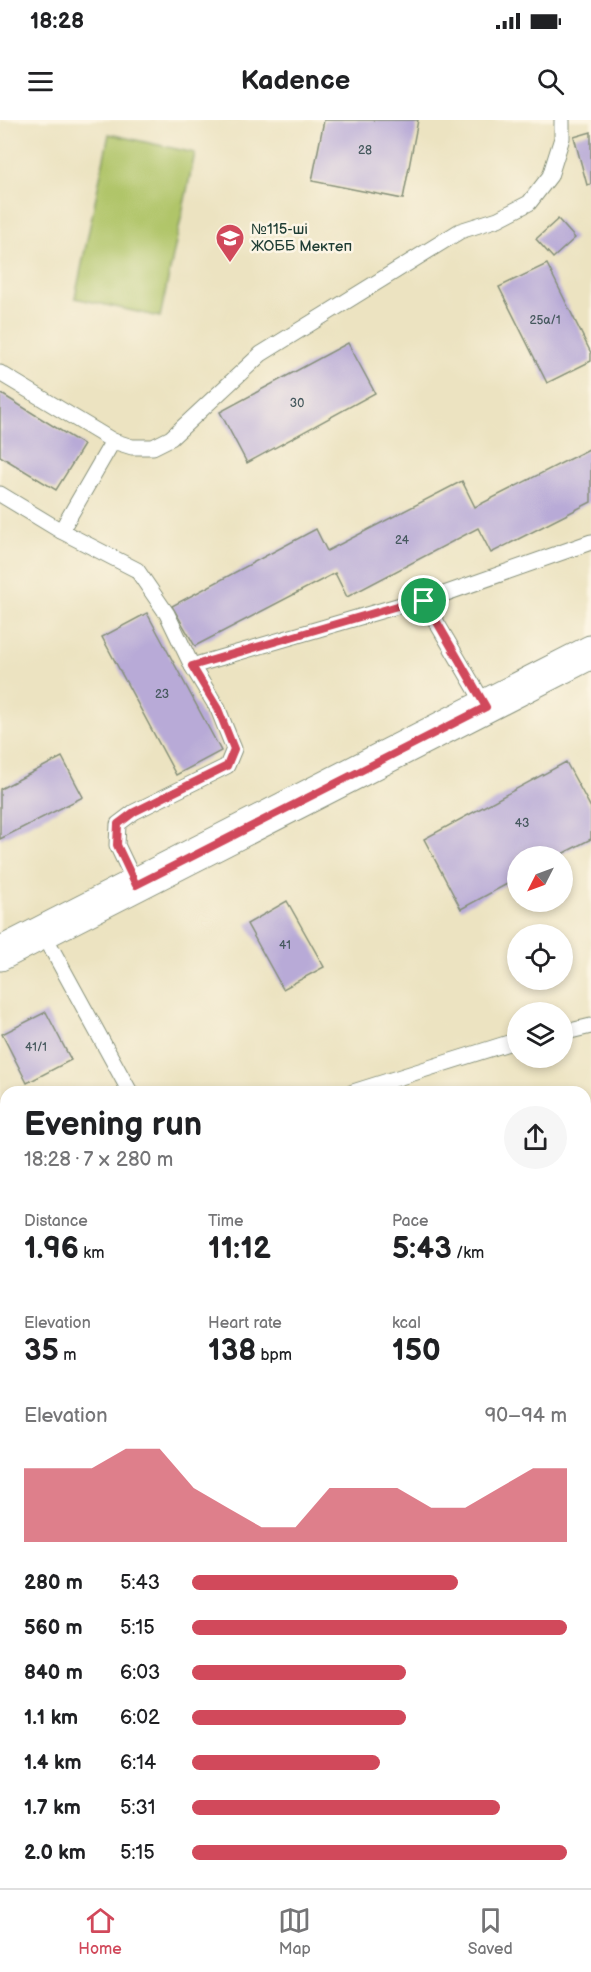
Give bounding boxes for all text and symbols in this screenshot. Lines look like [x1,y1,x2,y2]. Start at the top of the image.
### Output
text: 18:28 [30,8,84,35]
icon: menu [24,65,57,98]
text: Kadence [241,65,350,97]
icon: search [534,65,567,98]
house number: 28 [358,143,372,158]
place label: №115-ші ЖОББ Мектеп [251,220,352,256]
school or university icon: №115-ші ЖОББ Мектеп [214,222,246,264]
house number: 25а/1 [529,313,561,328]
house number: 30 [290,396,304,411]
house number: 24 [395,533,410,548]
pin [398,575,449,626]
icon: arrive [407,584,440,617]
house number: 23 [155,687,169,702]
house number: 43 [515,816,529,831]
north arrow [507,846,573,912]
map controls [507,846,573,1068]
button: locate [507,924,573,990]
house number: 41 [279,938,291,953]
button: layers [507,1002,573,1068]
house number: 41/1 [25,1040,47,1055]
text: Evening run [24,1105,202,1145]
button: share [504,1106,567,1169]
text: 18:28 · 7 × 280 m [24,1148,173,1172]
text: Distance [24,1212,88,1231]
text: Time [208,1212,243,1231]
text: Pace [392,1212,428,1231]
text: 1.96 [24,1231,79,1267]
text: 11:12 [208,1231,271,1267]
text: 5:43 [392,1231,452,1267]
text: km [79,1244,104,1263]
text: /km [452,1244,484,1263]
text: Elevation [24,1314,91,1333]
text: Heart rate [208,1314,282,1333]
text: kcal [392,1314,421,1333]
text: 35 [24,1333,59,1369]
text: 138 [208,1333,256,1369]
text: 150 [392,1333,441,1369]
text: m [59,1346,76,1365]
text: bpm [256,1346,292,1365]
text: Elevation [24,1404,107,1428]
text: 90–94 m [485,1404,567,1428]
text: 280 m [24,1571,83,1595]
text: 5:43 [120,1571,160,1595]
text: 560 m [24,1616,83,1640]
text: 5:15 [120,1616,155,1640]
text: 840 m [24,1661,83,1685]
text: 6:03 [120,1661,160,1685]
text: 1.1 km [24,1706,78,1730]
text: 6:02 [120,1706,160,1730]
text: 1.4 km [24,1751,82,1775]
text: 6:14 [120,1751,156,1775]
text: 1.7 km [24,1796,81,1820]
text: 5:31 [120,1796,156,1820]
text: 2.0 km [24,1841,86,1865]
text: 5:15 [120,1841,155,1865]
tab: Home [78,1904,122,1959]
tab: Map [278,1904,311,1959]
tab: Saved [468,1904,513,1959]

